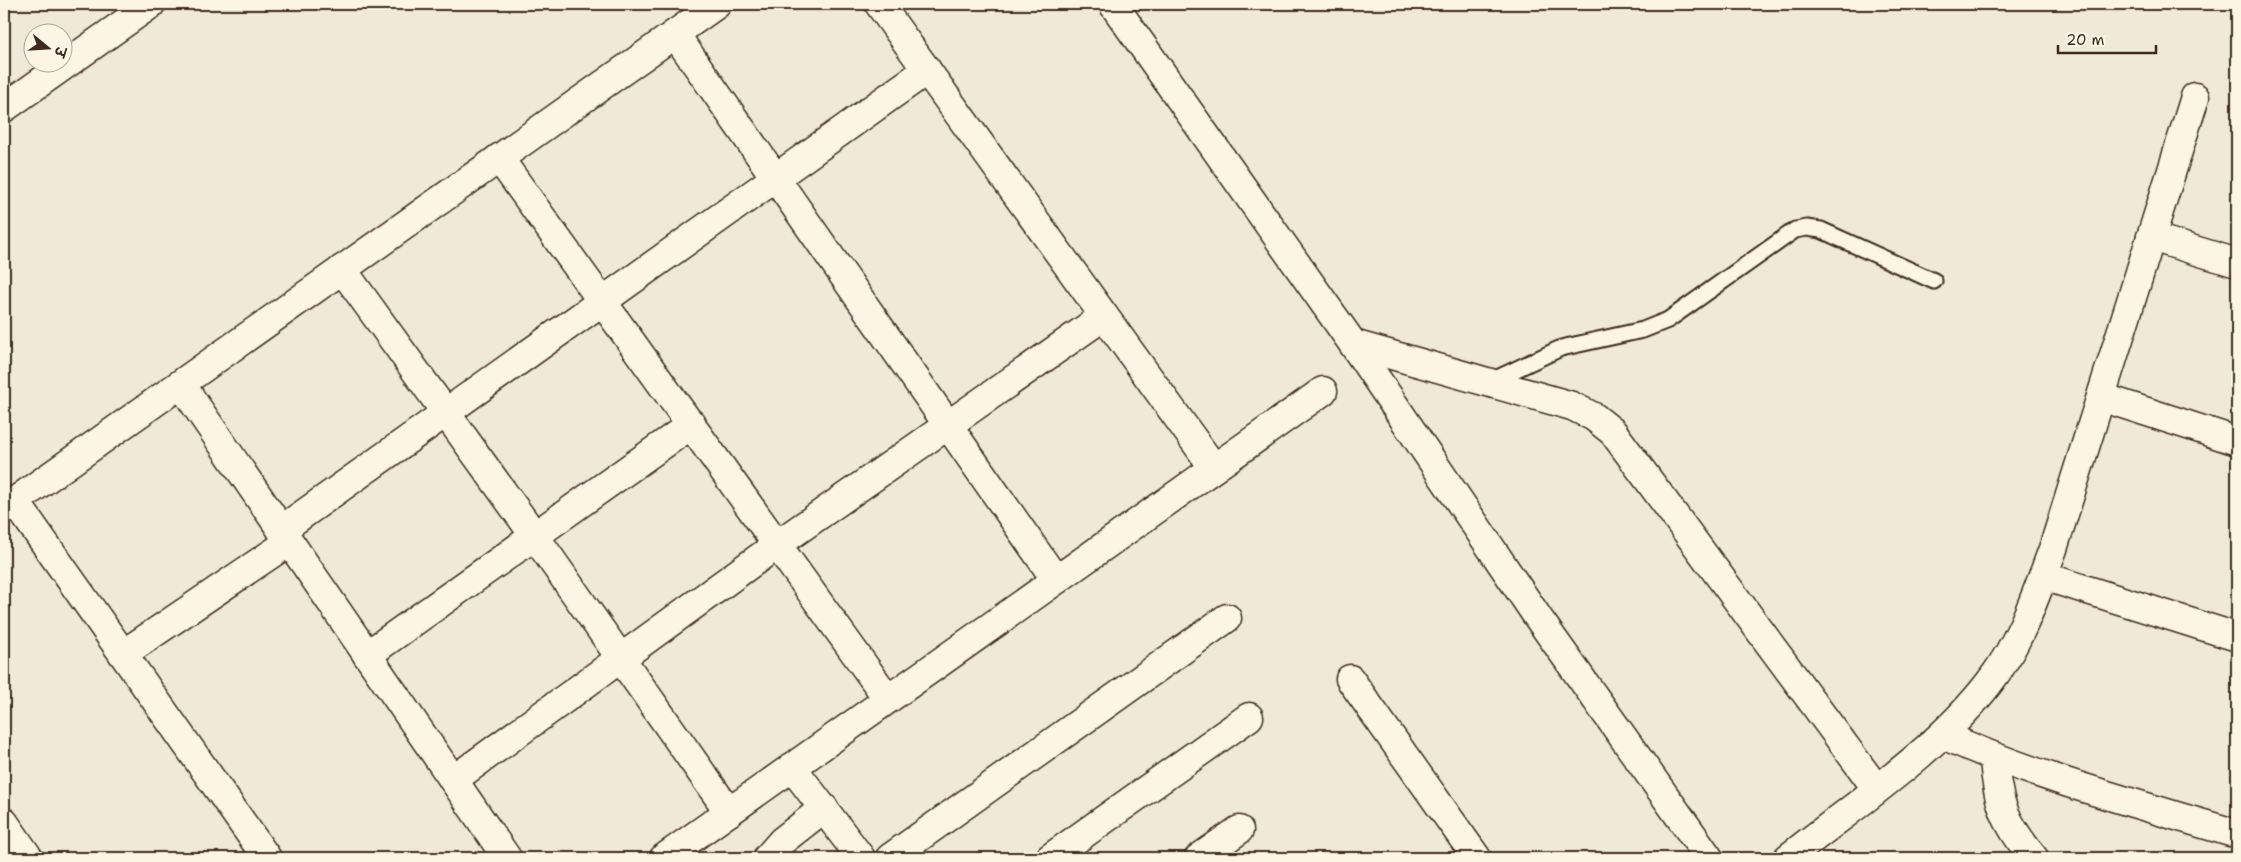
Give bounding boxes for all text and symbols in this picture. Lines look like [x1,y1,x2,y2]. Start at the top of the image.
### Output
north arrow [22,22,72,72]
scale bar [2058,22,2156,54]
text: 20 m [2066,30,2105,50]
text: उ [50,43,71,61]

